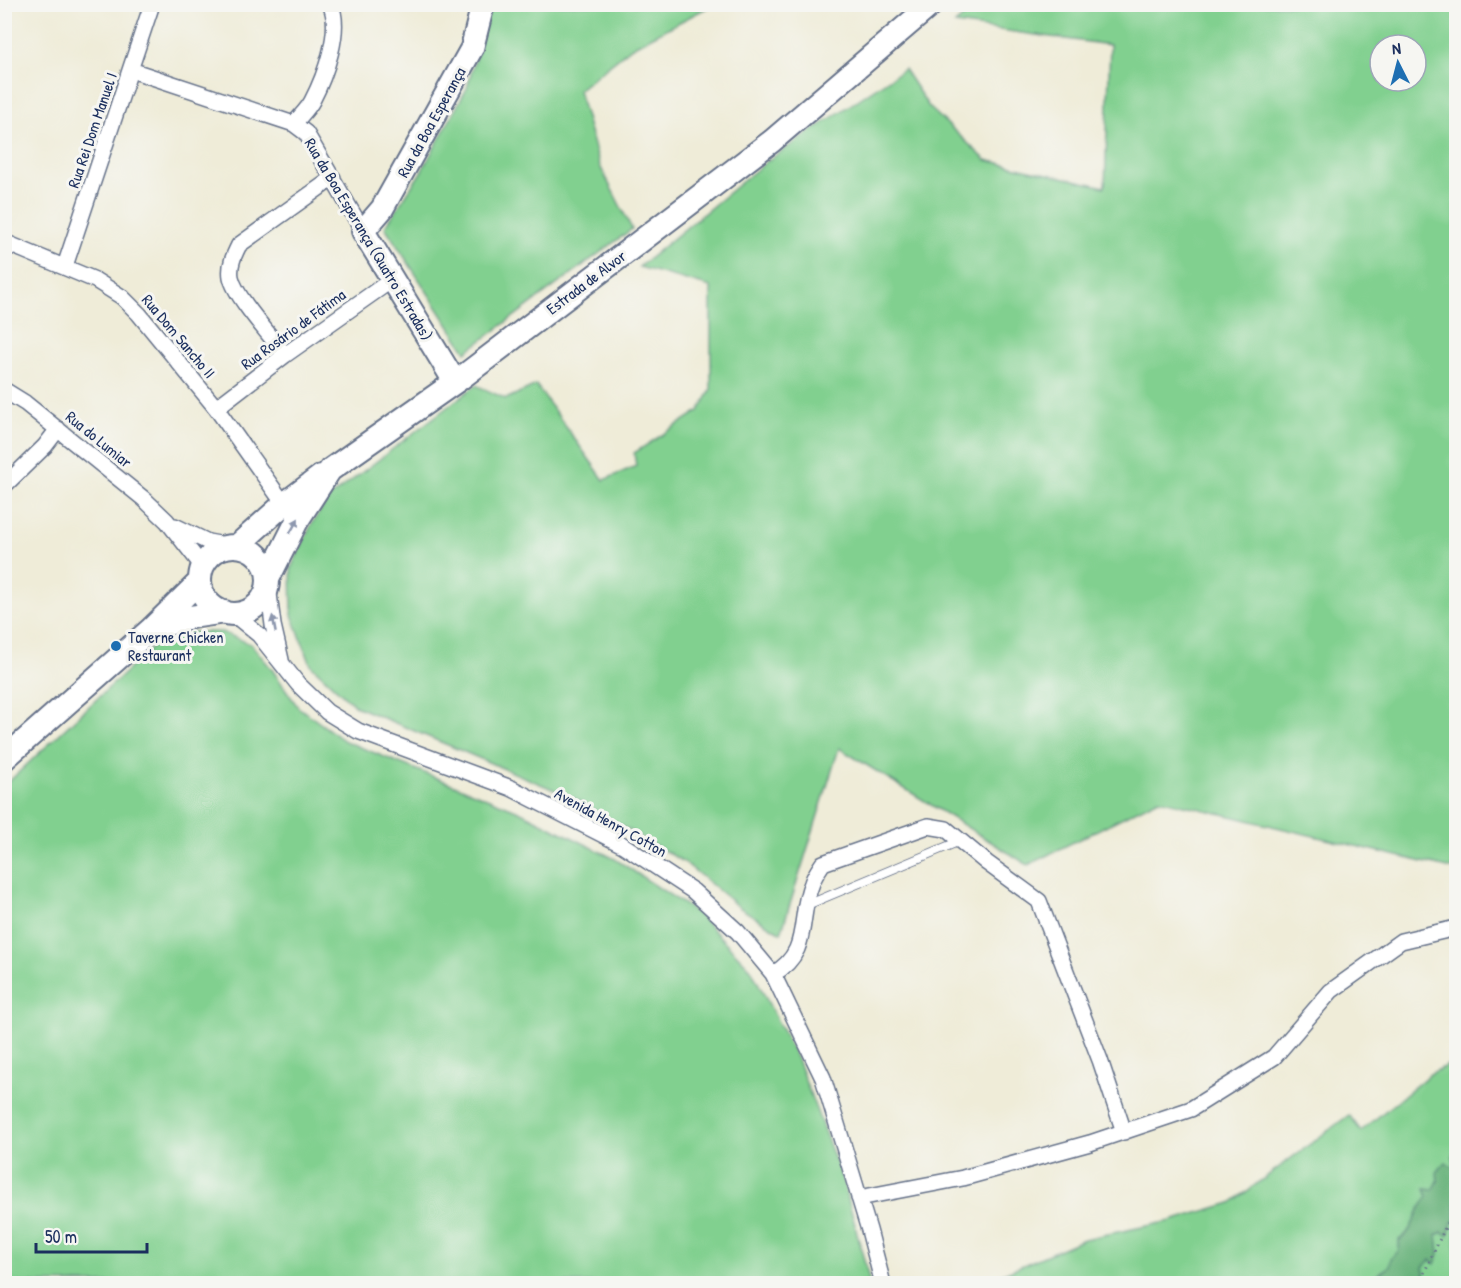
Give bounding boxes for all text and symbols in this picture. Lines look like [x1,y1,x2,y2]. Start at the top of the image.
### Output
north arrow [1368,33,1428,93]
text: N [1391,37,1402,59]
street label: Rua da Boa Esperança [392,63,470,181]
street label: Rua Rei Dom Manuel I [62,69,122,191]
street label: Rua da Boa Esperança (Quatro Estradas) [300,134,438,344]
street label: Estrada de Alvor [542,245,630,319]
street label: Rua Rosário de Fátima [236,284,350,374]
street label: Rua Dom Sancho II [137,289,221,383]
street label: Rua do Lumiar [61,406,137,472]
one-way arrow [289,518,299,535]
one-way arrow [269,615,278,634]
place label: Taverne Chicken Restaurant [128,626,224,666]
marker: Taverne Chicken Restaurant [109,639,123,653]
street label: Avenida Henry Cotton [551,782,671,862]
scale bar [36,1216,147,1254]
text: 50 m [45,1224,77,1249]

